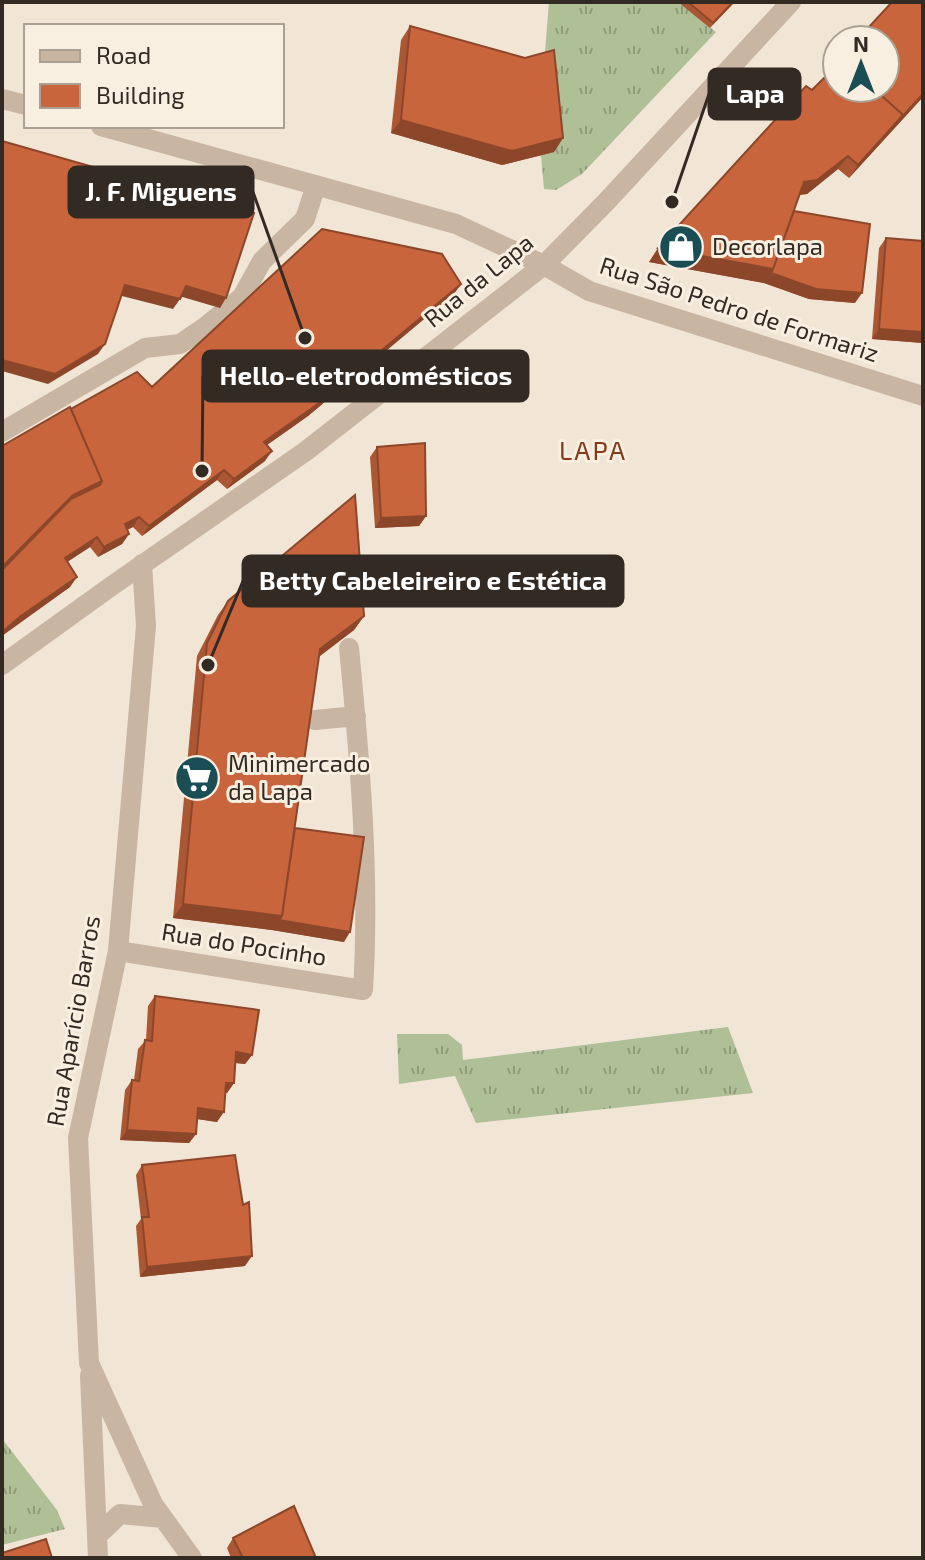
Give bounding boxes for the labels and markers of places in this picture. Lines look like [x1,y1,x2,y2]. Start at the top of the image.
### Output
callout: Lapa [709,69,800,119]
callout: J. F. Miguens [69,167,253,217]
shop icon: Decorlapa [657,223,705,271]
place label: Decorlapa [712,231,823,260]
callout: Hello-eletrodomésticos [203,351,528,401]
callout: Betty Cabeleireiro e Estética [243,556,623,606]
place label: Minimercado da Lapa [228,748,370,805]
supermarket icon: Minimercado da Lapa [173,754,221,802]

